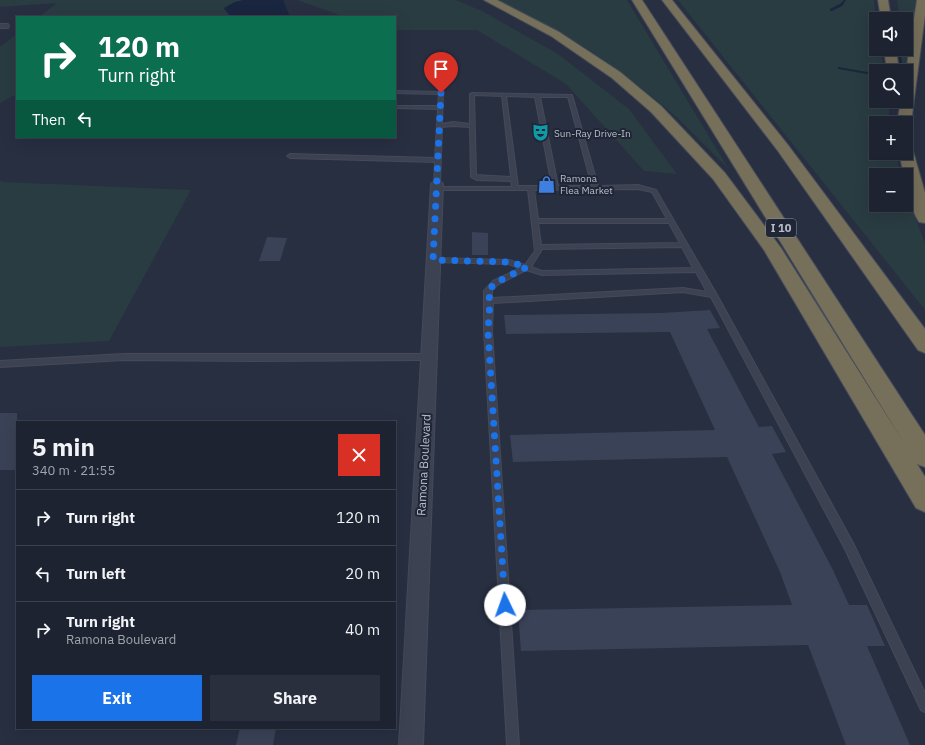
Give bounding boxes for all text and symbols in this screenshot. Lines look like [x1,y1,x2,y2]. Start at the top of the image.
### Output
map controls [869,12,913,212]
button: sound [869,12,913,56]
text: 120 m [98,28,180,65]
icon: right [32,32,84,84]
pin [424,52,458,93]
icon: arrive [430,58,452,80]
text: Turn right [98,64,176,87]
button: search [869,64,913,108]
icon: left [74,108,96,130]
text: Then [32,110,66,129]
button: + [869,116,913,160]
theatre icon: Sun-Ray Drive-In [531,123,551,143]
place label: Sun-Ray Drive-In [554,127,631,140]
button: − [869,168,913,212]
place label: Ramona Flea Market [560,172,613,197]
shop icon: Ramona Flea Market [537,174,557,194]
road number: I 10 [766,219,796,237]
street label: Ramona Boulevard [413,414,434,516]
text: 5 min [32,431,95,463]
button: close [338,434,380,476]
text: 340 m · 21:55 [32,462,115,479]
icon: right [32,507,54,529]
text: Turn right [66,508,135,527]
text: 120 m [336,508,380,527]
icon: left [32,563,54,585]
text: Turn left [66,564,126,583]
text: 20 m [345,564,380,583]
position arrow [484,584,526,626]
text: Turn right [66,612,135,631]
icon: right [32,619,54,641]
text: 40 m [345,620,380,639]
text: Ramona Boulevard [66,631,176,648]
button: Exit [32,675,202,721]
button: Share [210,675,380,721]

